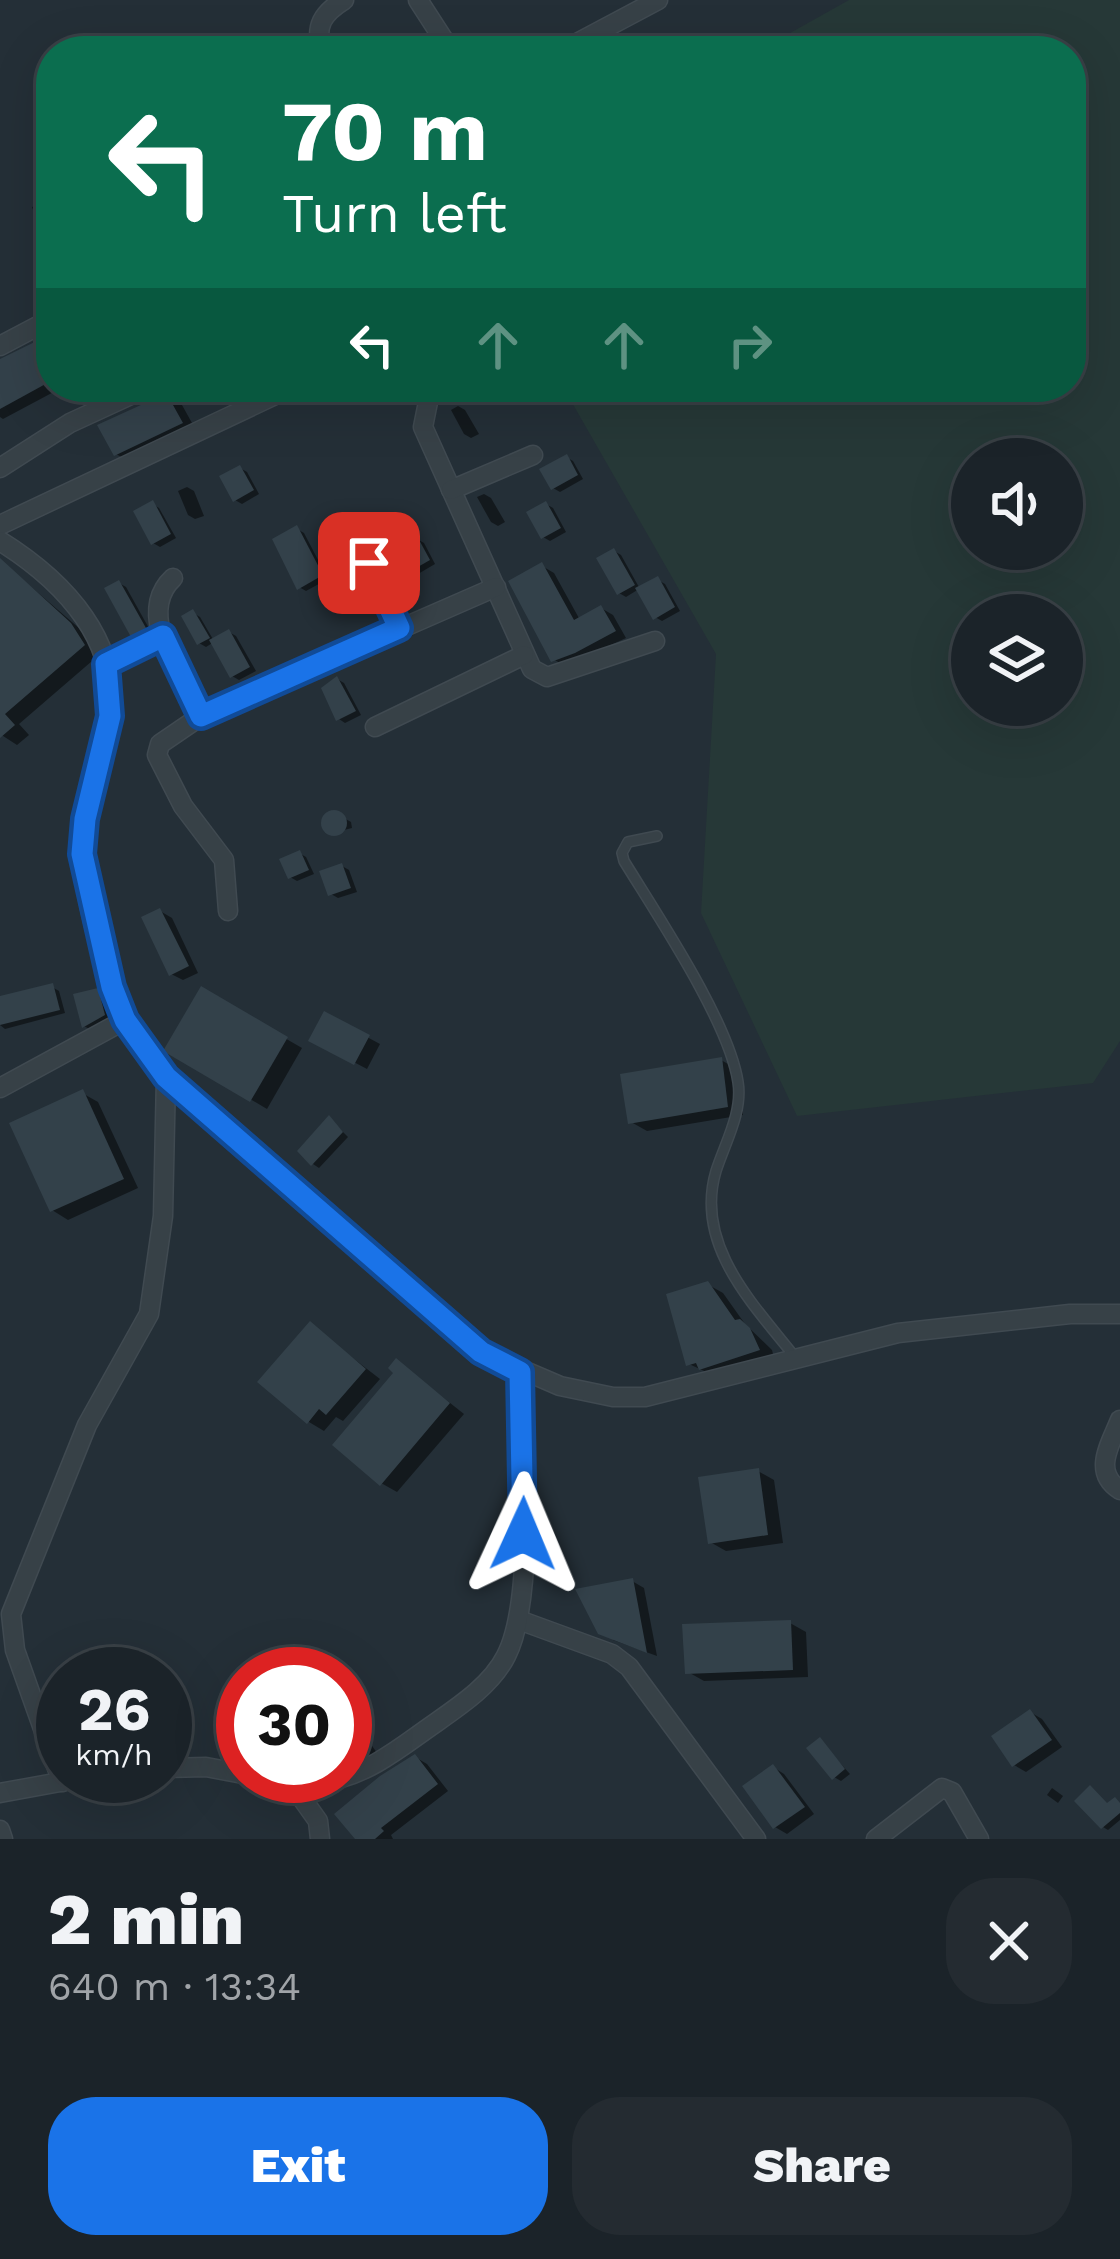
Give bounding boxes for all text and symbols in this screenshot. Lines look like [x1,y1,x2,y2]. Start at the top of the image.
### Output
text: 70 m [282,82,488,180]
icon: left [84,84,240,240]
text: Turn left [282,182,507,245]
icon: left [339,312,405,378]
icon: ahead [465,312,531,378]
icon: ahead [591,312,657,378]
icon: right [717,312,783,378]
map controls [951,438,1083,726]
button: sound [951,438,1083,570]
pin [318,512,420,614]
icon: arrive [336,530,402,596]
button: layers [951,594,1083,726]
position arrow [460,1471,586,1597]
speed limit sign: 30 [216,1647,372,1803]
text: 26 [78,1674,150,1745]
text: km/h [75,1737,153,1772]
text: 2 min [48,1877,244,1961]
button: close [946,1878,1072,2004]
text: 640 m · 13:34 [48,1964,301,2009]
button: Exit [48,2097,548,2235]
button: Share [572,2097,1072,2235]

